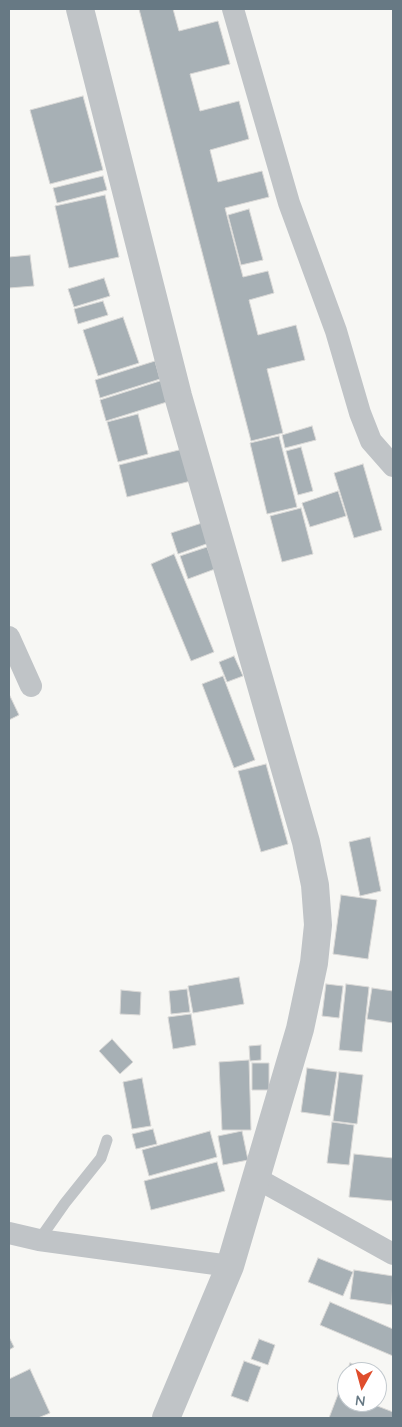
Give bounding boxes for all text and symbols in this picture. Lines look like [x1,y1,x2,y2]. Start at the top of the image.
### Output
north arrow [337,1362,387,1412]
text: N [354,1391,367,1410]

